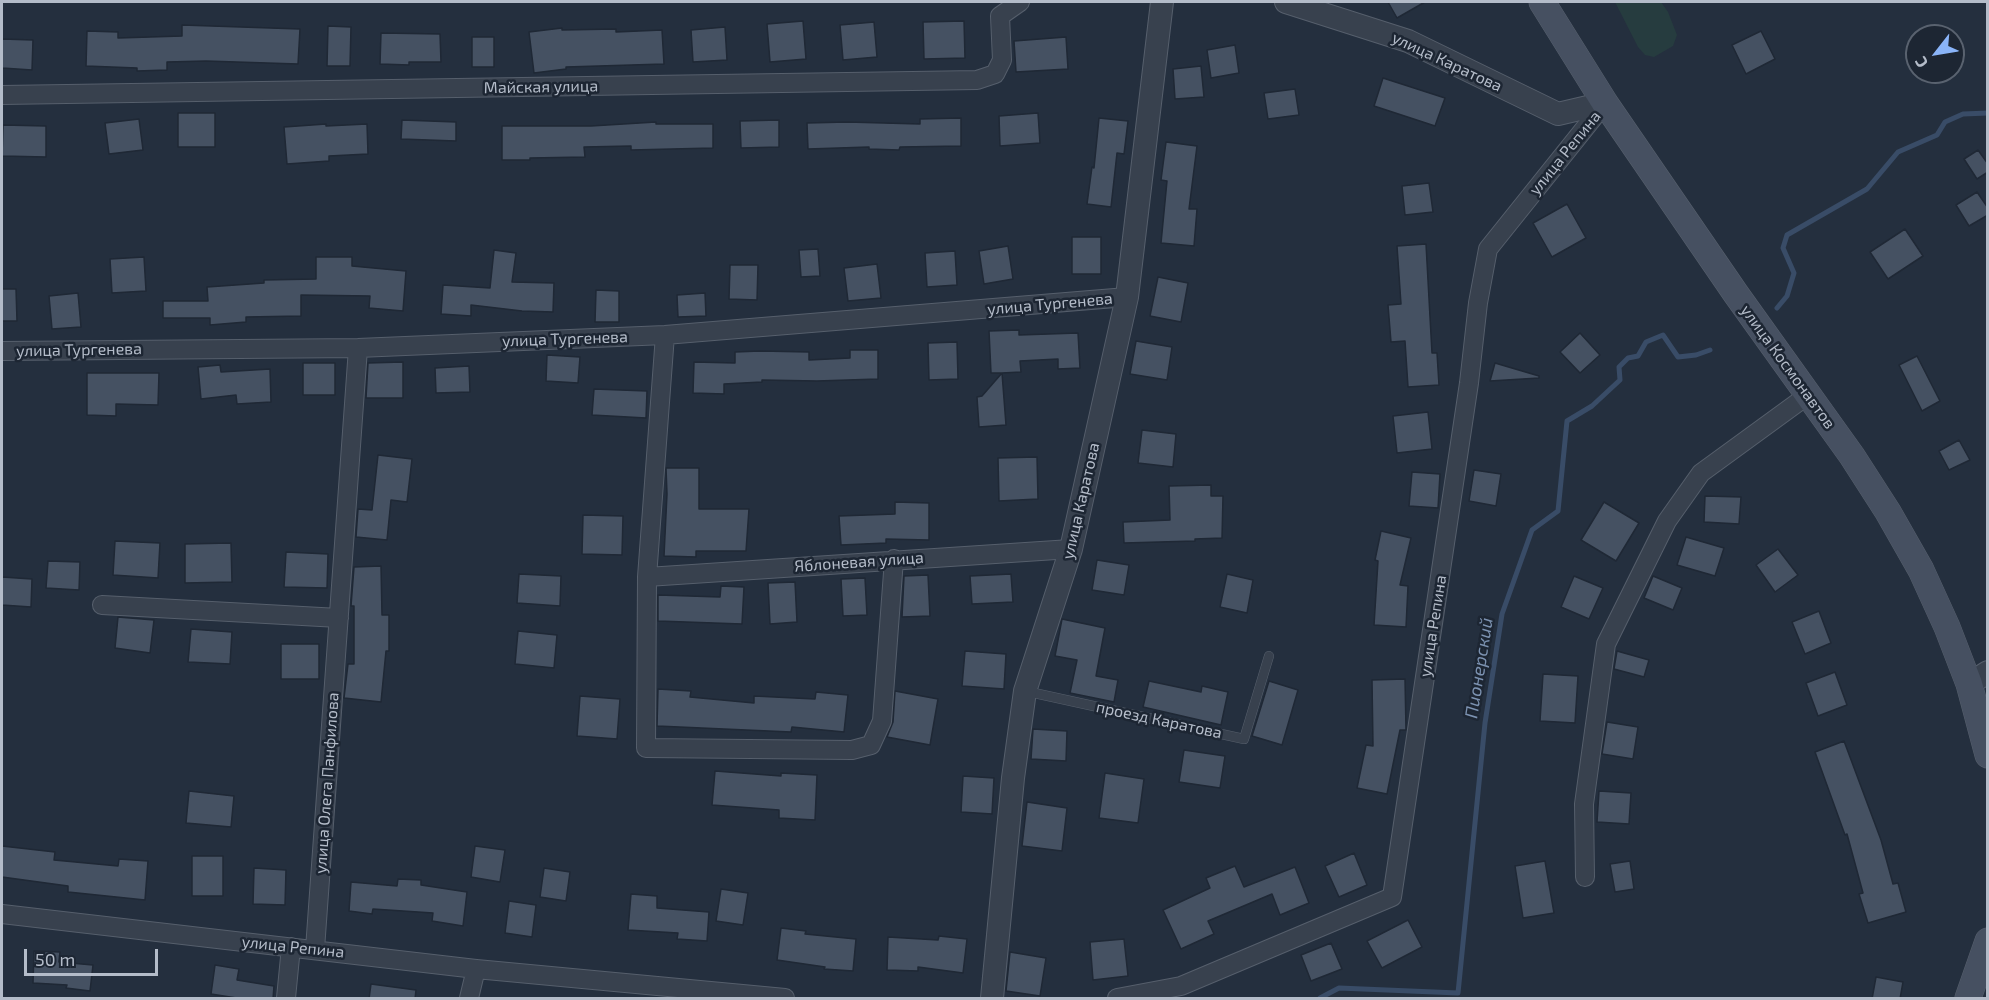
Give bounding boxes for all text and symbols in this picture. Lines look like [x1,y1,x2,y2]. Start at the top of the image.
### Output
north arrow [1905,24,1965,84]
street label: улица Каратова [1389,28,1505,96]
text: С [1910,54,1931,71]
street label: Майская улица [484,76,598,98]
street label: улица Репина [1525,107,1605,199]
street label: улица Тургенева [986,289,1114,319]
street label: улица Космонавтов [1737,301,1839,433]
street label: улица Тургенева [502,327,628,351]
street label: улица Тургенева [16,339,142,361]
street label: улица Каратова [1058,441,1104,561]
street label: Яблоневая улица [794,548,924,576]
street label: улица Репина [1415,574,1451,678]
water label: Пионерский [1460,616,1498,720]
street label: улица Олега Панфилова [311,692,343,874]
street label: проезд Каратова [1094,697,1224,743]
street label: улица Репина [241,932,345,962]
scale bar [27,937,160,975]
text: 50 m [35,948,75,970]

